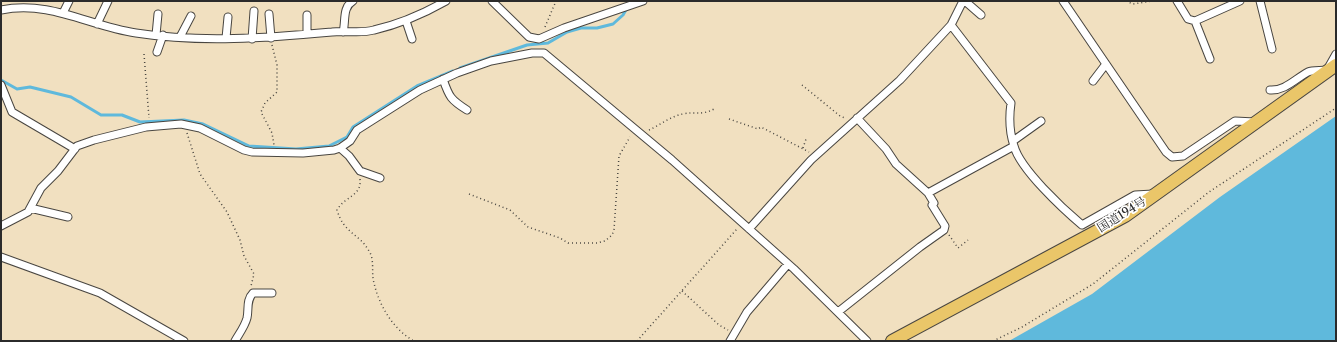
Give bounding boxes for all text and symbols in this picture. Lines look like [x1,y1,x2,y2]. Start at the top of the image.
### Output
street label: 国道194号 [1095,194,1149,236]

